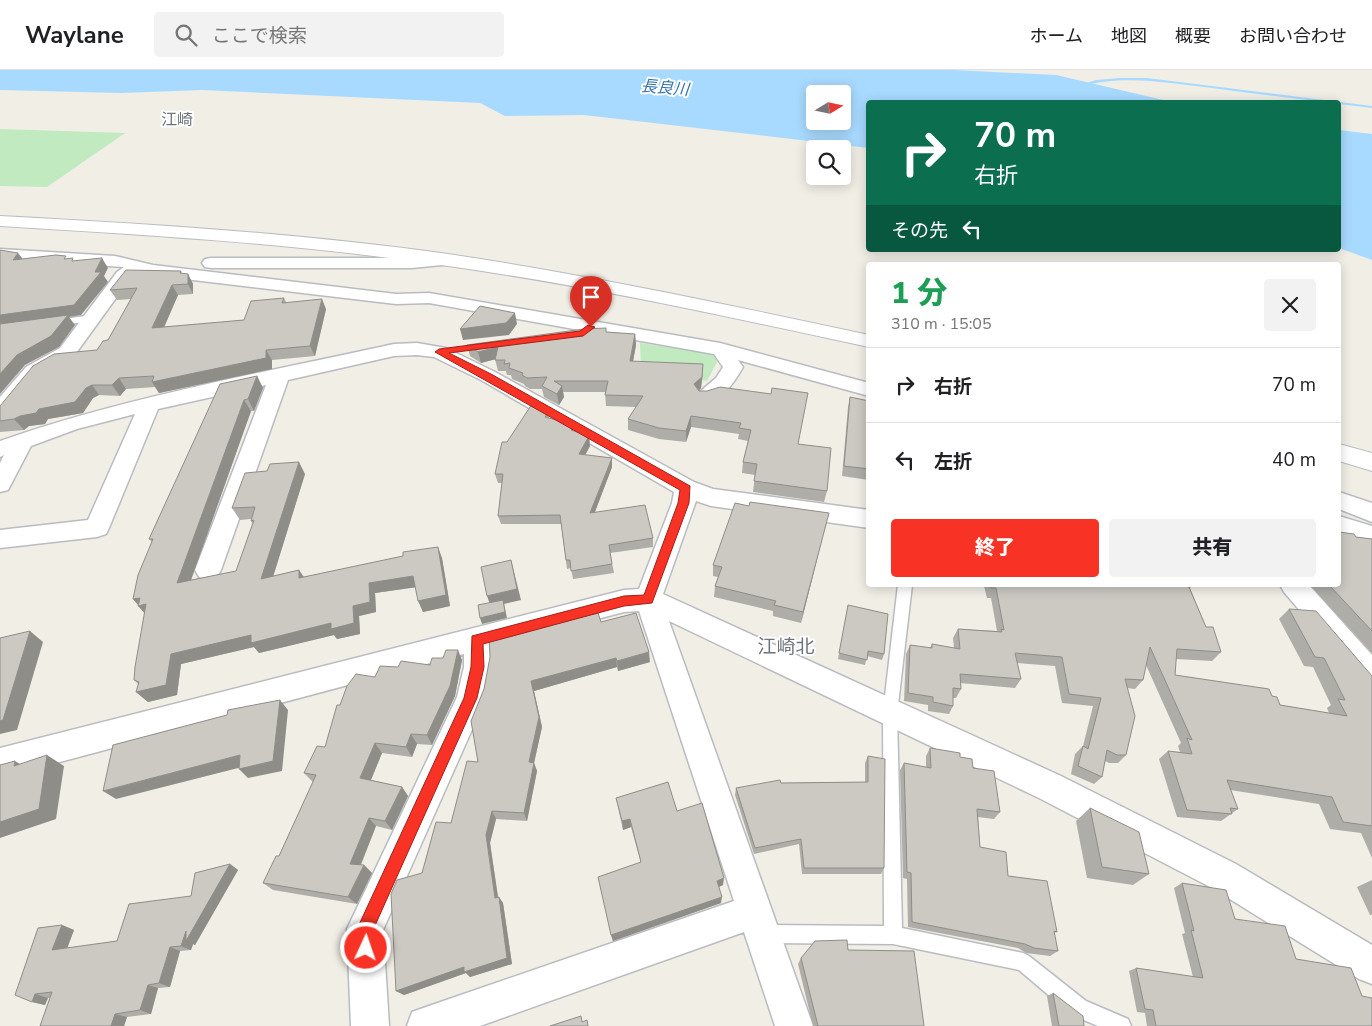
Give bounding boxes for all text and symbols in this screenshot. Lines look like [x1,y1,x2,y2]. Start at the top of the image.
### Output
search box [154,12,504,57]
text: Waylane [25,19,124,51]
icon: search [172,21,200,49]
text: ここで検索 [212,23,307,49]
text: ホーム [1030,24,1083,48]
text: 地図 [1111,24,1147,48]
text: 概要 [1175,24,1211,48]
text: お問い合わせ [1239,24,1347,48]
water label: 長良川 [640,75,692,101]
north arrow [806,85,851,130]
map controls [806,85,851,185]
district label: 江崎 [161,109,193,131]
text: 70 m [974,112,1056,159]
icon: right [891,120,956,185]
button: search [806,140,851,185]
text: 右折 [974,161,1018,191]
icon: left [958,215,986,243]
text: その先 [891,218,948,244]
text: 1 分 [891,273,947,314]
pin [570,276,612,327]
button: close [1264,279,1316,331]
icon: arrive [577,283,605,311]
text: 310 m · 15:05 [891,313,992,335]
icon: right [891,371,919,399]
text: 70 m [1272,372,1316,398]
text: 右折 [934,374,972,400]
icon: left [891,446,919,474]
text: 40 m [1272,447,1316,473]
text: 左折 [934,449,972,475]
button: 終了 [891,519,1099,577]
button: 共有 [1109,519,1316,577]
district label: 江崎北 [757,634,815,660]
position arrow [339,921,391,973]

